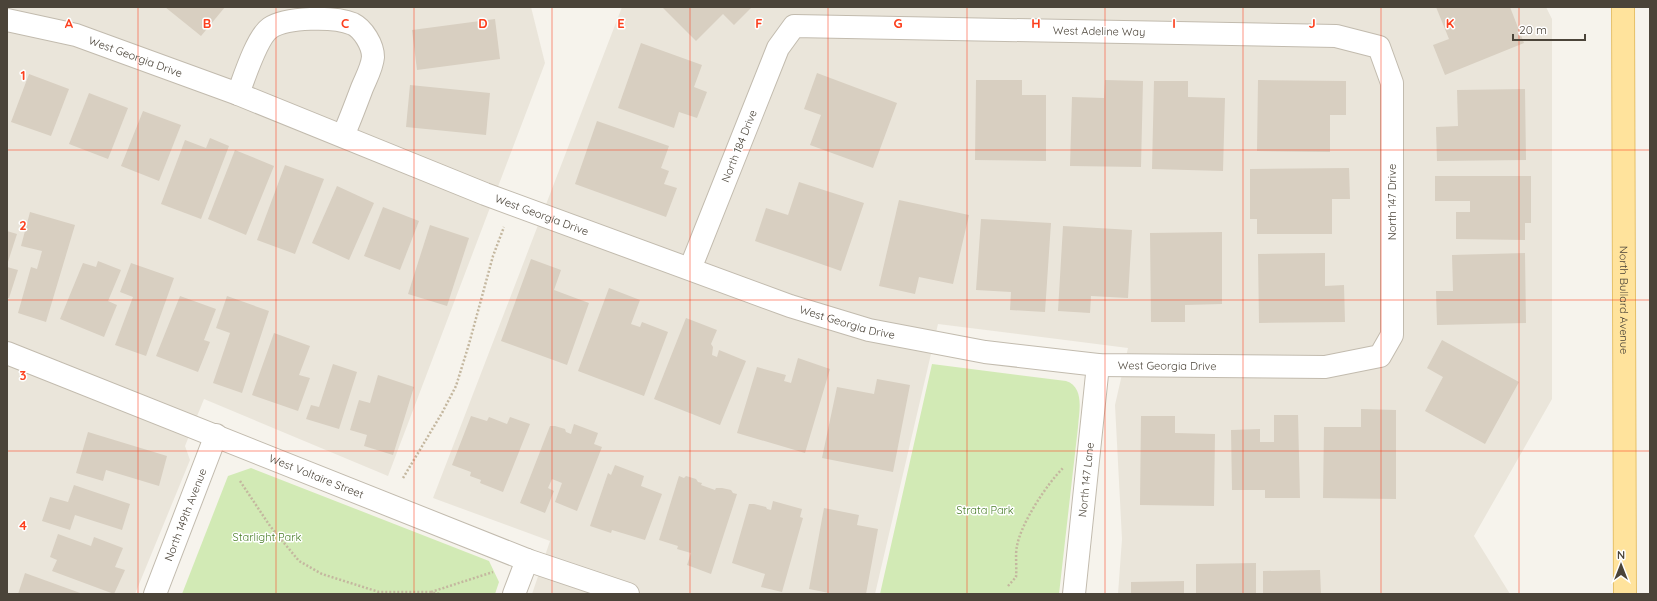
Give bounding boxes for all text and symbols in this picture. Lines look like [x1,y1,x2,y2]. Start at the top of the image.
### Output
text: A [65,15,74,31]
text: B [203,15,211,31]
text: C [341,15,349,31]
text: D [478,15,488,31]
text: E [617,15,625,31]
text: F [755,15,763,31]
text: G [893,15,903,31]
text: H [1031,15,1041,31]
text: I [1172,15,1176,31]
text: J [1308,15,1316,31]
text: K [1446,15,1455,31]
scale bar [1513,16,1585,42]
text: 20 m [1519,22,1547,37]
street label: West Adeline Way [1053,23,1145,39]
street label: West Georgia Drive [87,33,184,80]
text: 1 [20,67,26,83]
street label: North 184 Drive [718,108,760,184]
street label: North 147 Drive [1385,164,1399,240]
street label: West Georgia Drive [493,191,591,238]
text: 2 [19,217,27,233]
street label: North Bullard Avenue [1617,246,1631,354]
street label: West Georgia Drive [798,302,896,342]
street label: West Georgia Drive [1118,358,1217,373]
text: 3 [20,367,27,383]
street label: North 147 Lane [1075,442,1097,518]
street label: West Voltaire Street [267,451,366,501]
street label: North 149th Avenue [161,466,210,563]
park label: Strata Park [956,503,1014,517]
text: 4 [19,517,27,533]
park label: Starlight Park [233,530,302,544]
north arrow [1601,545,1641,585]
text: N [1617,548,1625,562]

